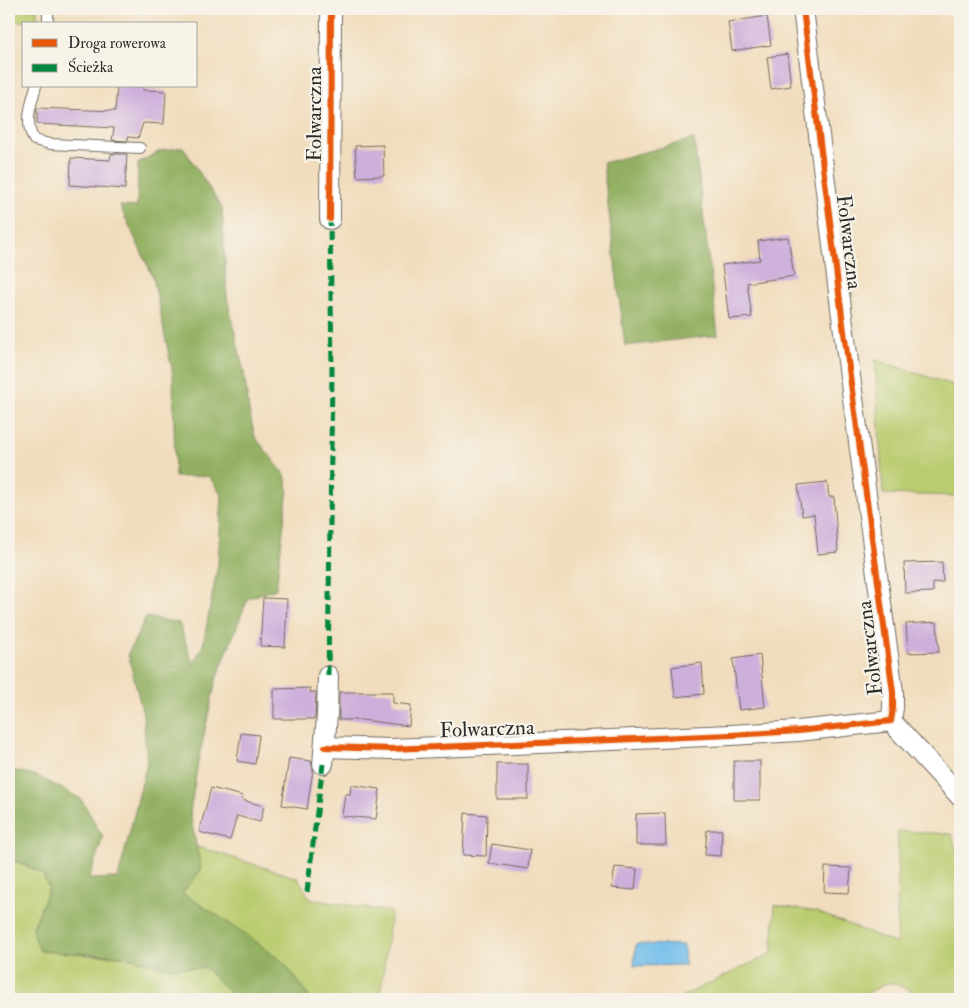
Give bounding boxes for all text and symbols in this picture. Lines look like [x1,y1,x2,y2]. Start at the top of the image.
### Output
legend [22,22,198,88]
text: Droga rowerowa [68,34,167,53]
text: Ścieżka [68,57,114,77]
street label: Folwarczna [301,66,328,162]
street label: Folwarczna [830,193,868,291]
street label: Folwarczna [851,599,889,697]
street label: Folwarczna [439,714,535,744]

